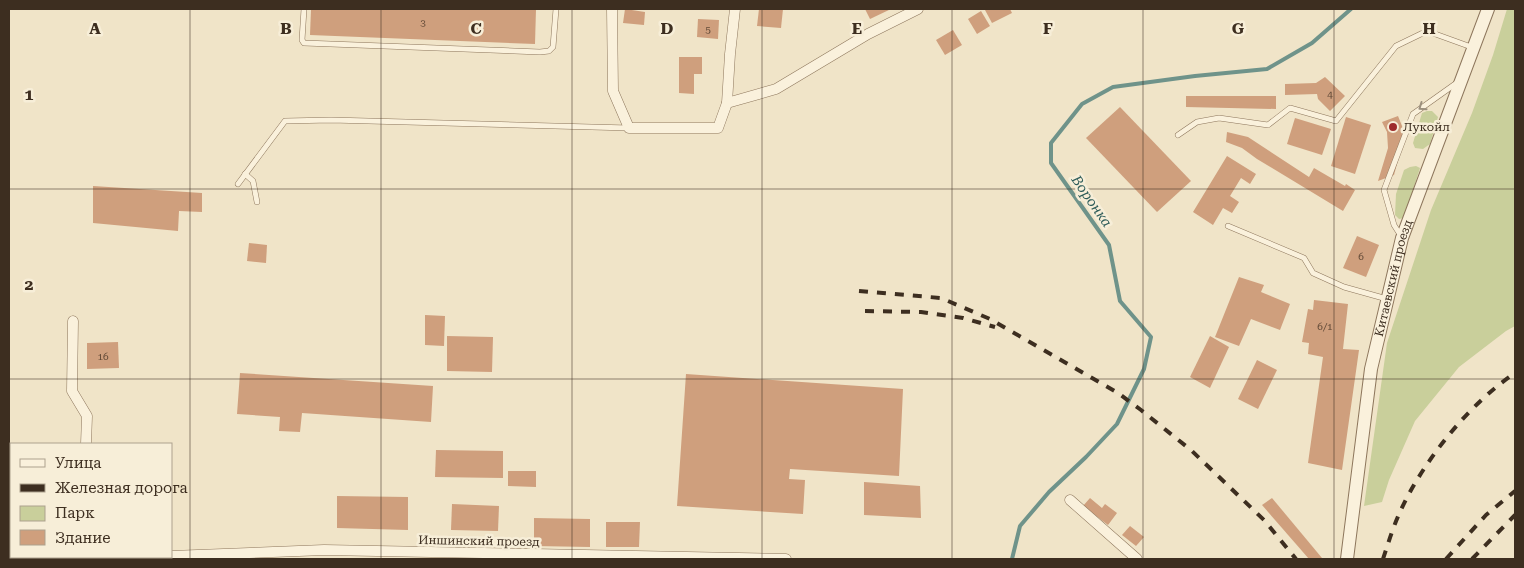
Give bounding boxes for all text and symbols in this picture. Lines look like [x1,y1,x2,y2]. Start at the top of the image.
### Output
house number: 3 [420,17,426,28]
text: A [89,19,101,38]
text: B [280,19,292,38]
text: C [470,19,482,38]
text: D [661,19,674,38]
text: E [852,19,862,38]
text: F [1043,19,1053,38]
text: G [1232,19,1245,38]
text: H [1422,19,1436,38]
house number: 5 [705,24,711,35]
text: 1 [25,85,34,104]
house number: 4 [1327,89,1333,100]
one-way arrow [1419,101,1428,110]
place label: Лукойл [1403,120,1450,134]
marker: Лукойл [1387,121,1399,133]
water label: Воронка [1068,171,1116,230]
street label: Китаевский проезд [1372,217,1415,338]
house number: 6 [1358,251,1364,262]
text: 2 [25,275,34,294]
house number: 6/1 [1317,321,1333,332]
house number: 16 [97,351,109,362]
legend [10,443,172,558]
text: Улица [55,454,101,472]
text: Железная дорога [55,479,188,497]
text: Парк [55,504,95,522]
text: Здание [55,529,111,547]
street label: Иншинский проезд [418,533,540,549]

